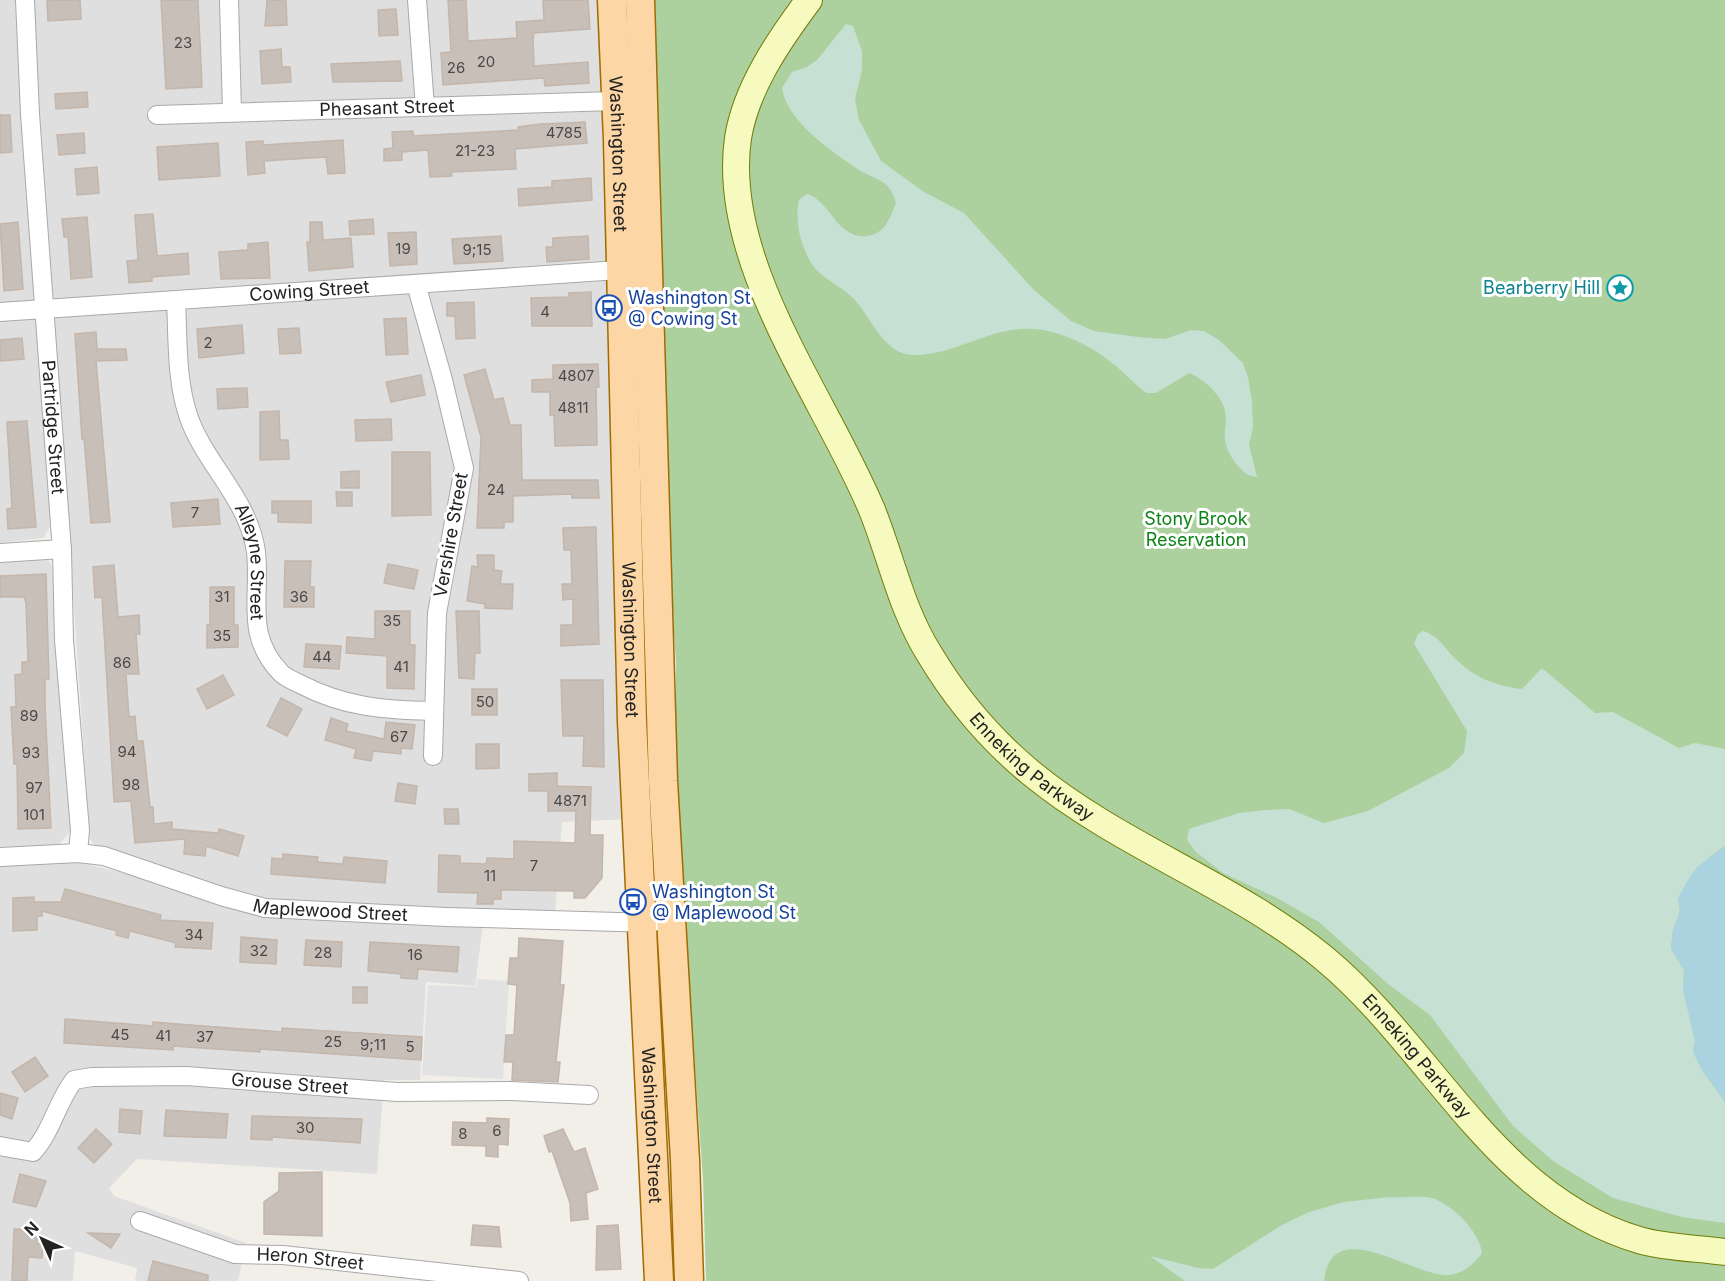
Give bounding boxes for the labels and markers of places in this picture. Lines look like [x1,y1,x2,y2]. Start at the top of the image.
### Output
place icon: Bearberry Hill [1605,273,1635,303]
place label: Bearberry Hill [1483,277,1600,298]
place label: Washington St @ Cowing St [628,287,751,329]
bus stop icon: Washington St @ Cowing St [594,293,624,323]
place label: Washington St @ Maplewood St [652,881,796,923]
bus stop icon: Washington St @ Maplewood St [618,887,648,917]

